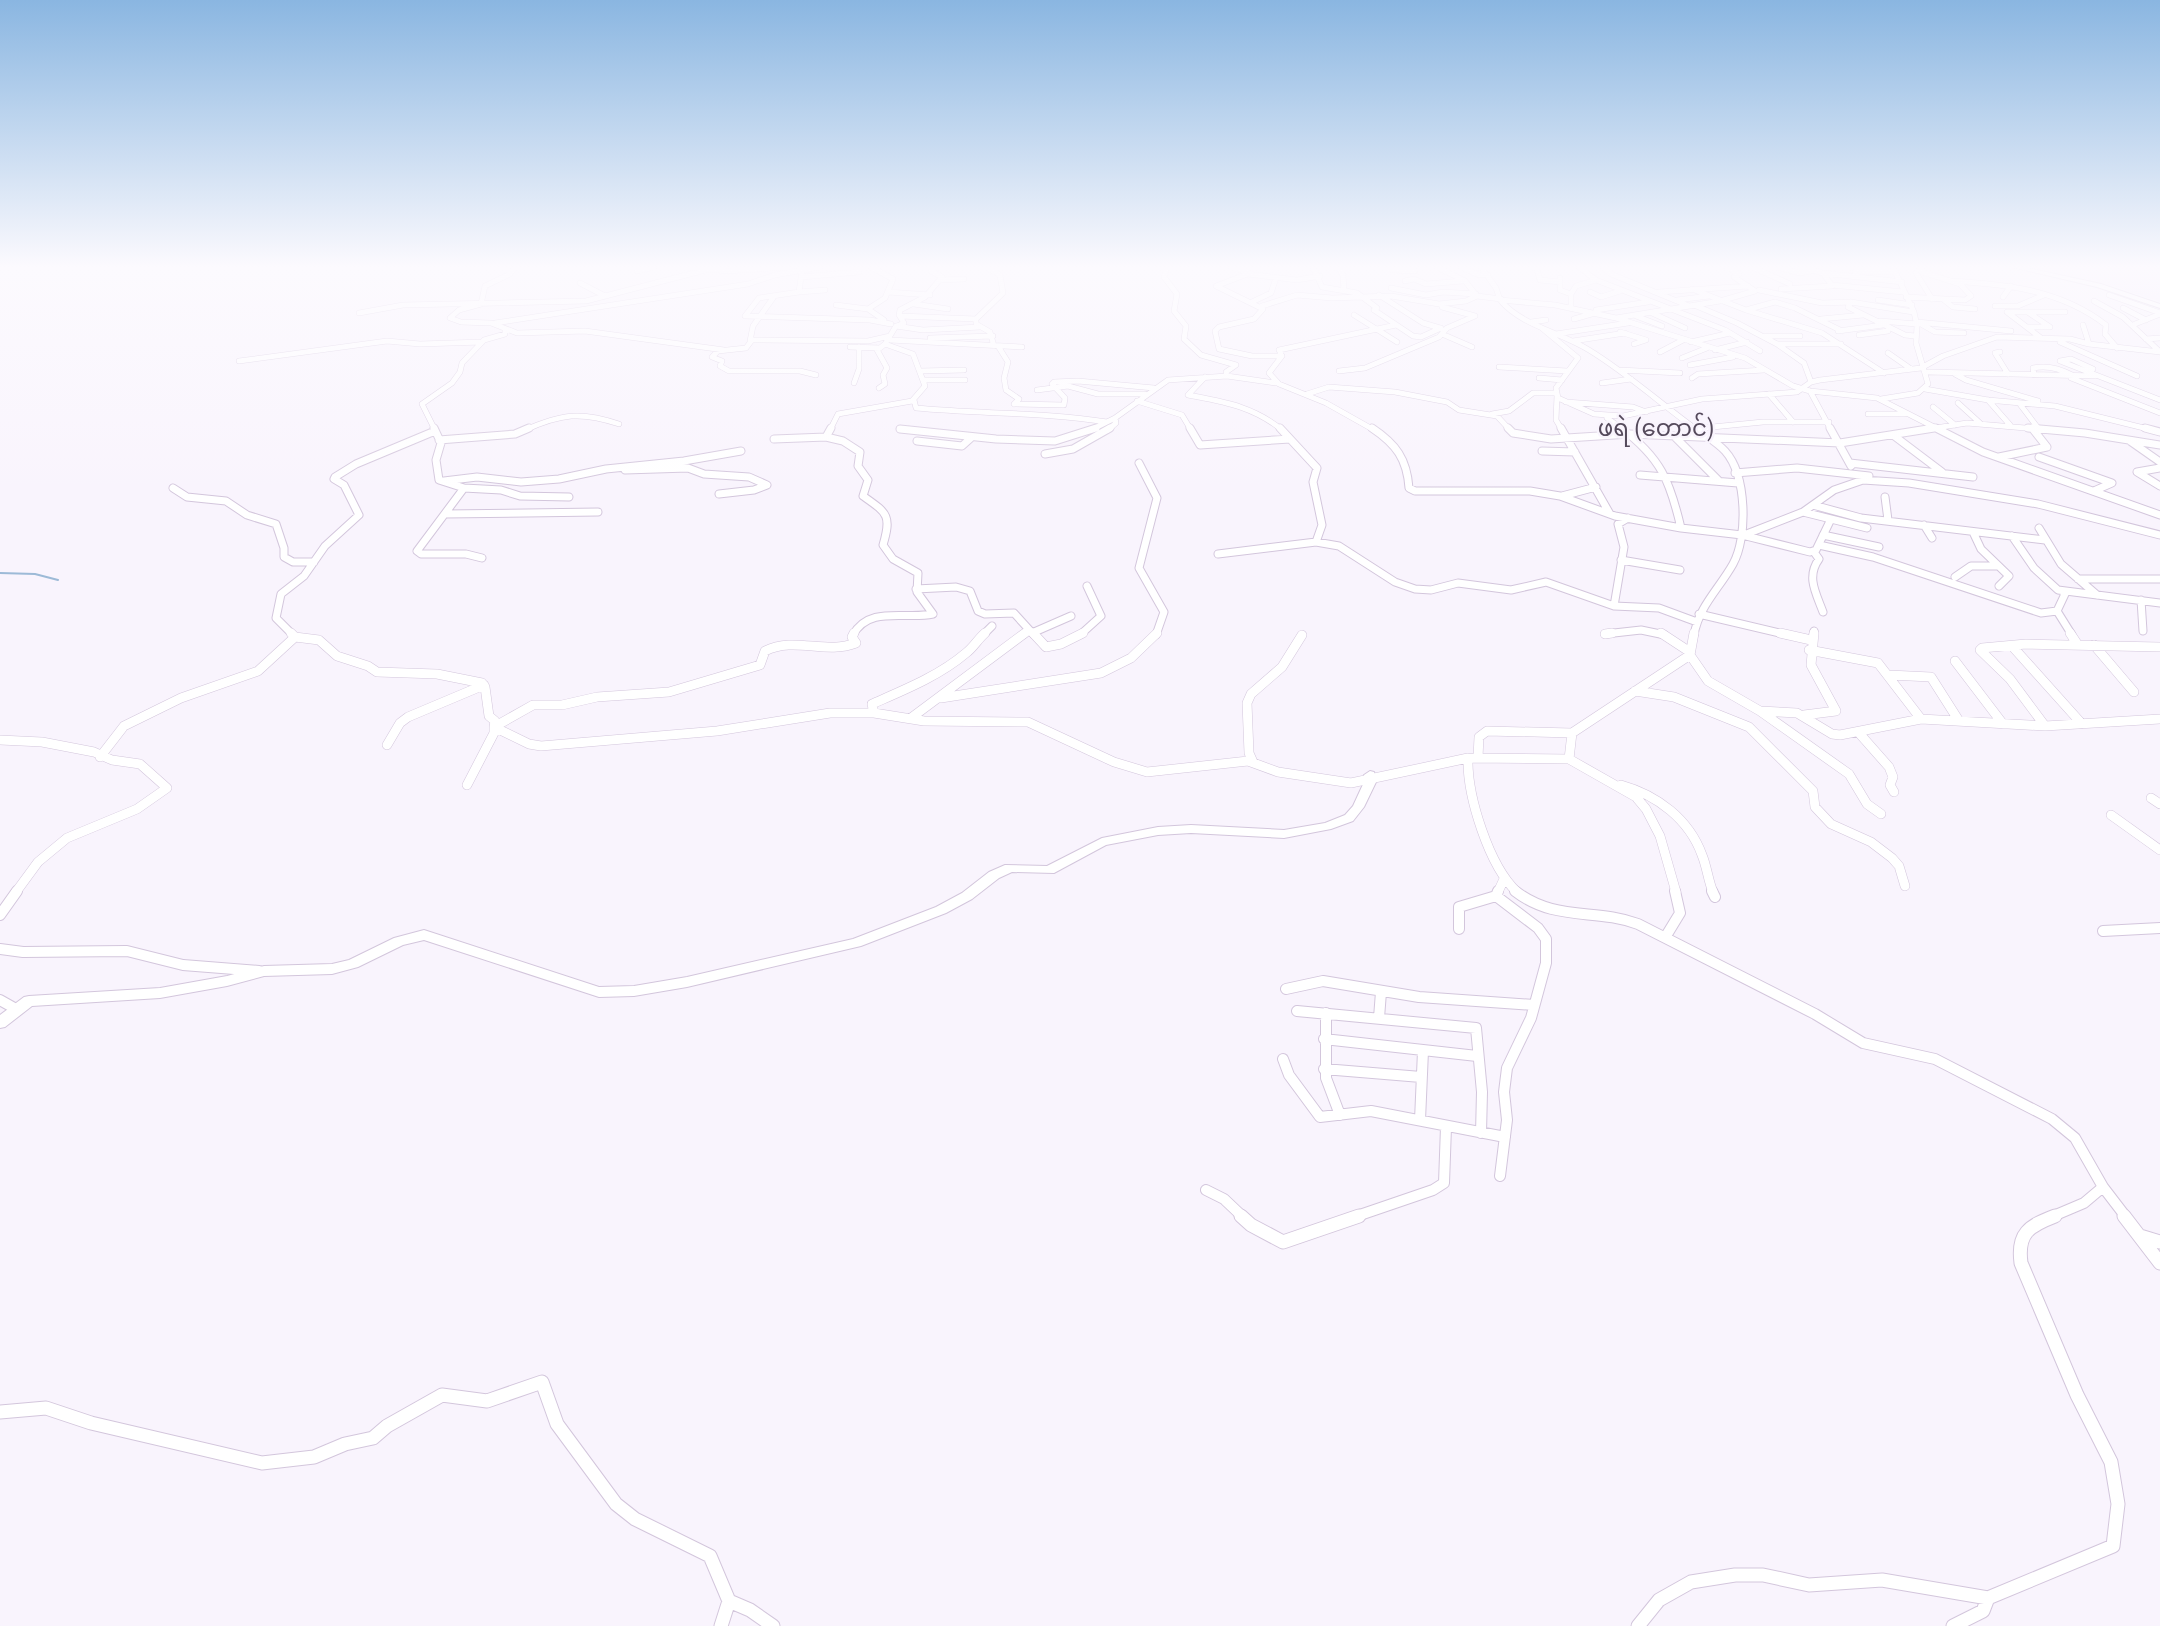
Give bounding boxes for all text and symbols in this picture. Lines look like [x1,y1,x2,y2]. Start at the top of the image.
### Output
district label: ဖရဲ (တောင်) [1598,412,1714,447]

